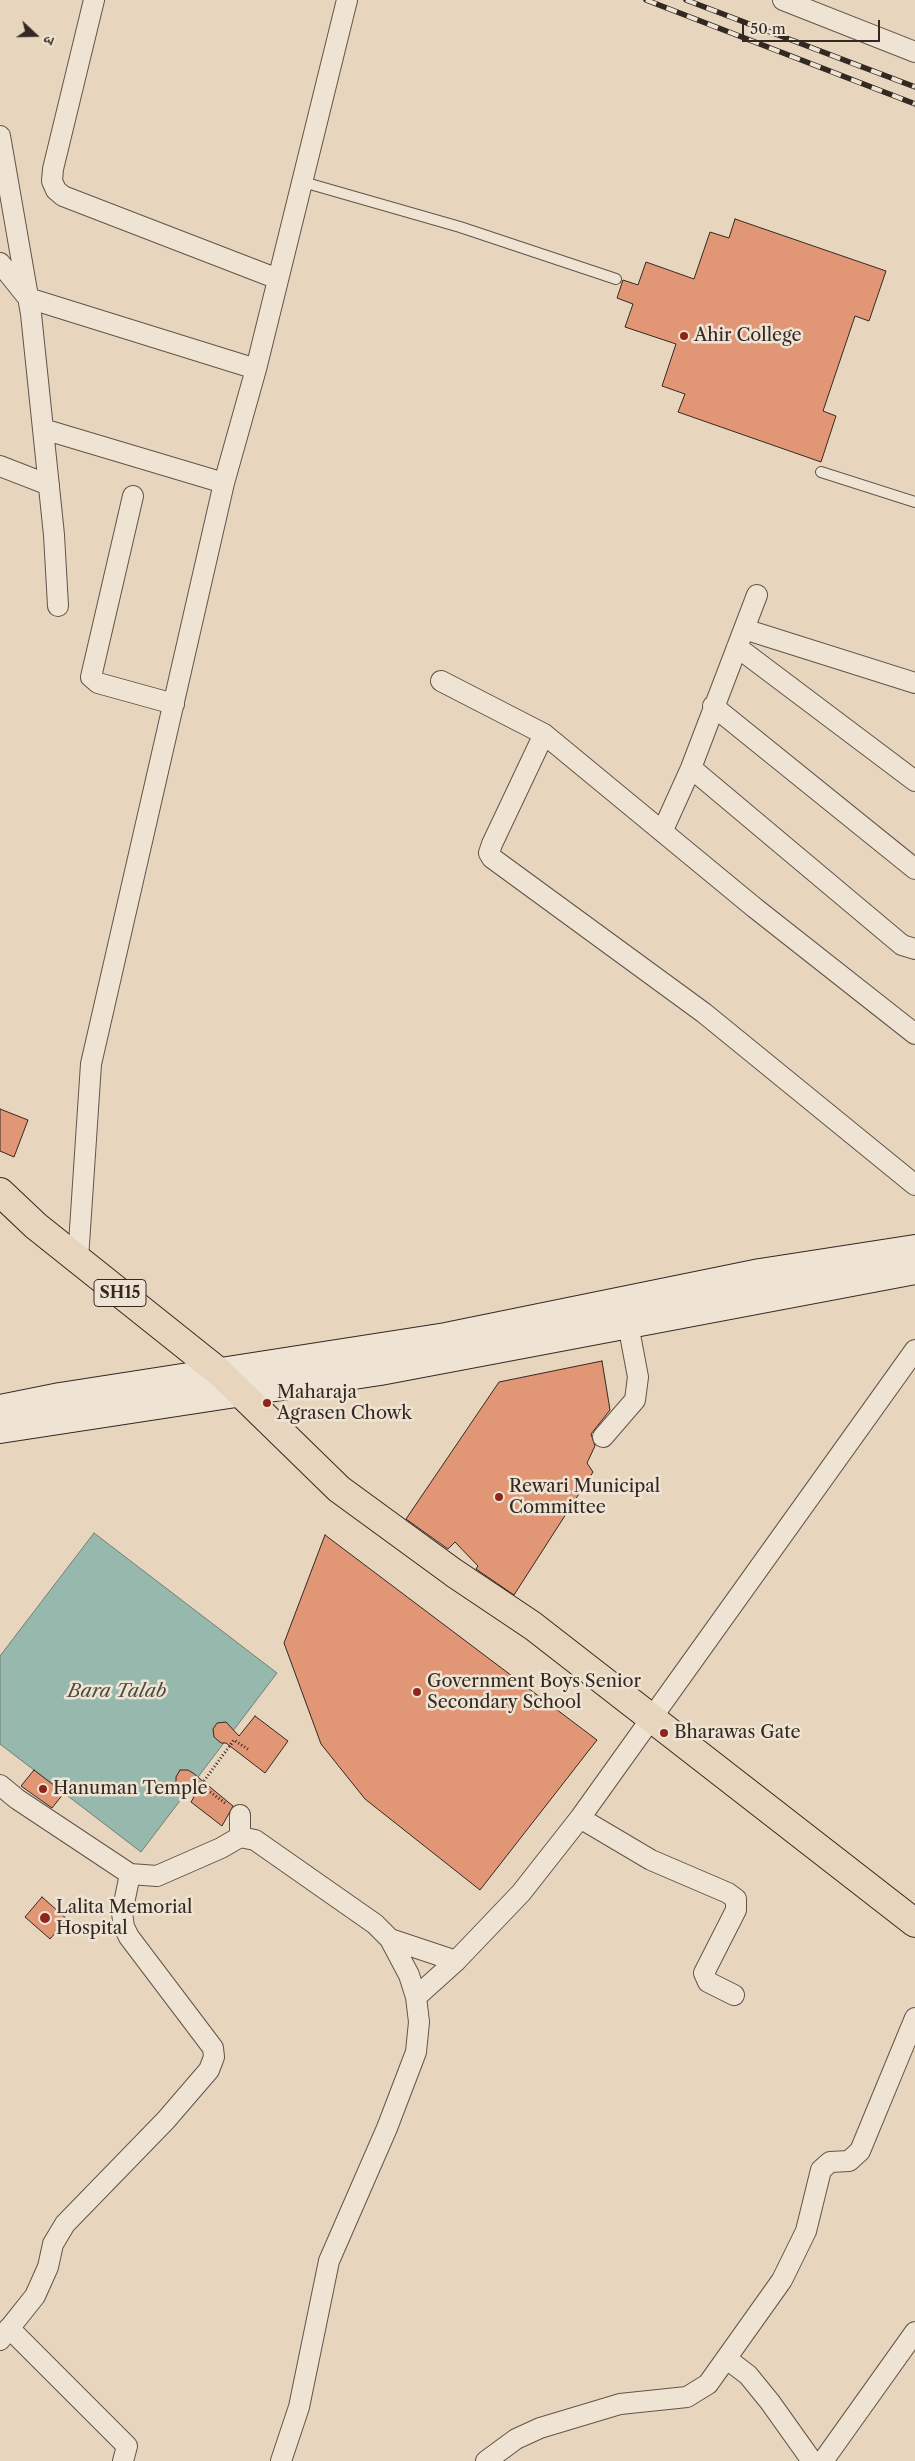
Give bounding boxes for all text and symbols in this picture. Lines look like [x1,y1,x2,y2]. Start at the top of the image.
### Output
north arrow [10,10,60,60]
scale bar [745,10,882,42]
text: 50 m [750,19,786,38]
text: उ [39,34,59,47]
place label: Ahir College [694,325,802,347]
marker: Ahir College [678,330,690,342]
road number: SH15 [94,1280,146,1306]
place label: Maharaja Agrasen Chowk [277,1382,412,1425]
marker: Maharaja Agrasen Chowk [261,1397,273,1409]
place label: Rewari Municipal Committee [509,1476,660,1518]
marker: Rewari Municipal Committee [493,1491,505,1503]
place label: Government Boys Senior Secondary School [427,1671,641,1714]
water label: Bara Talab [68,1681,166,1703]
marker: Government Boys Senior Secondary School [411,1686,423,1698]
place label: Bharawas Gate [674,1722,801,1744]
marker: Bharawas Gate [658,1727,670,1739]
place label: Hanuman Temple [53,1778,208,1800]
marker: Hanuman Temple [37,1783,49,1795]
place label: Lalita Memorial Hospital [56,1897,192,1940]
marker: Lalita Memorial Hospital [38,1911,52,1925]

